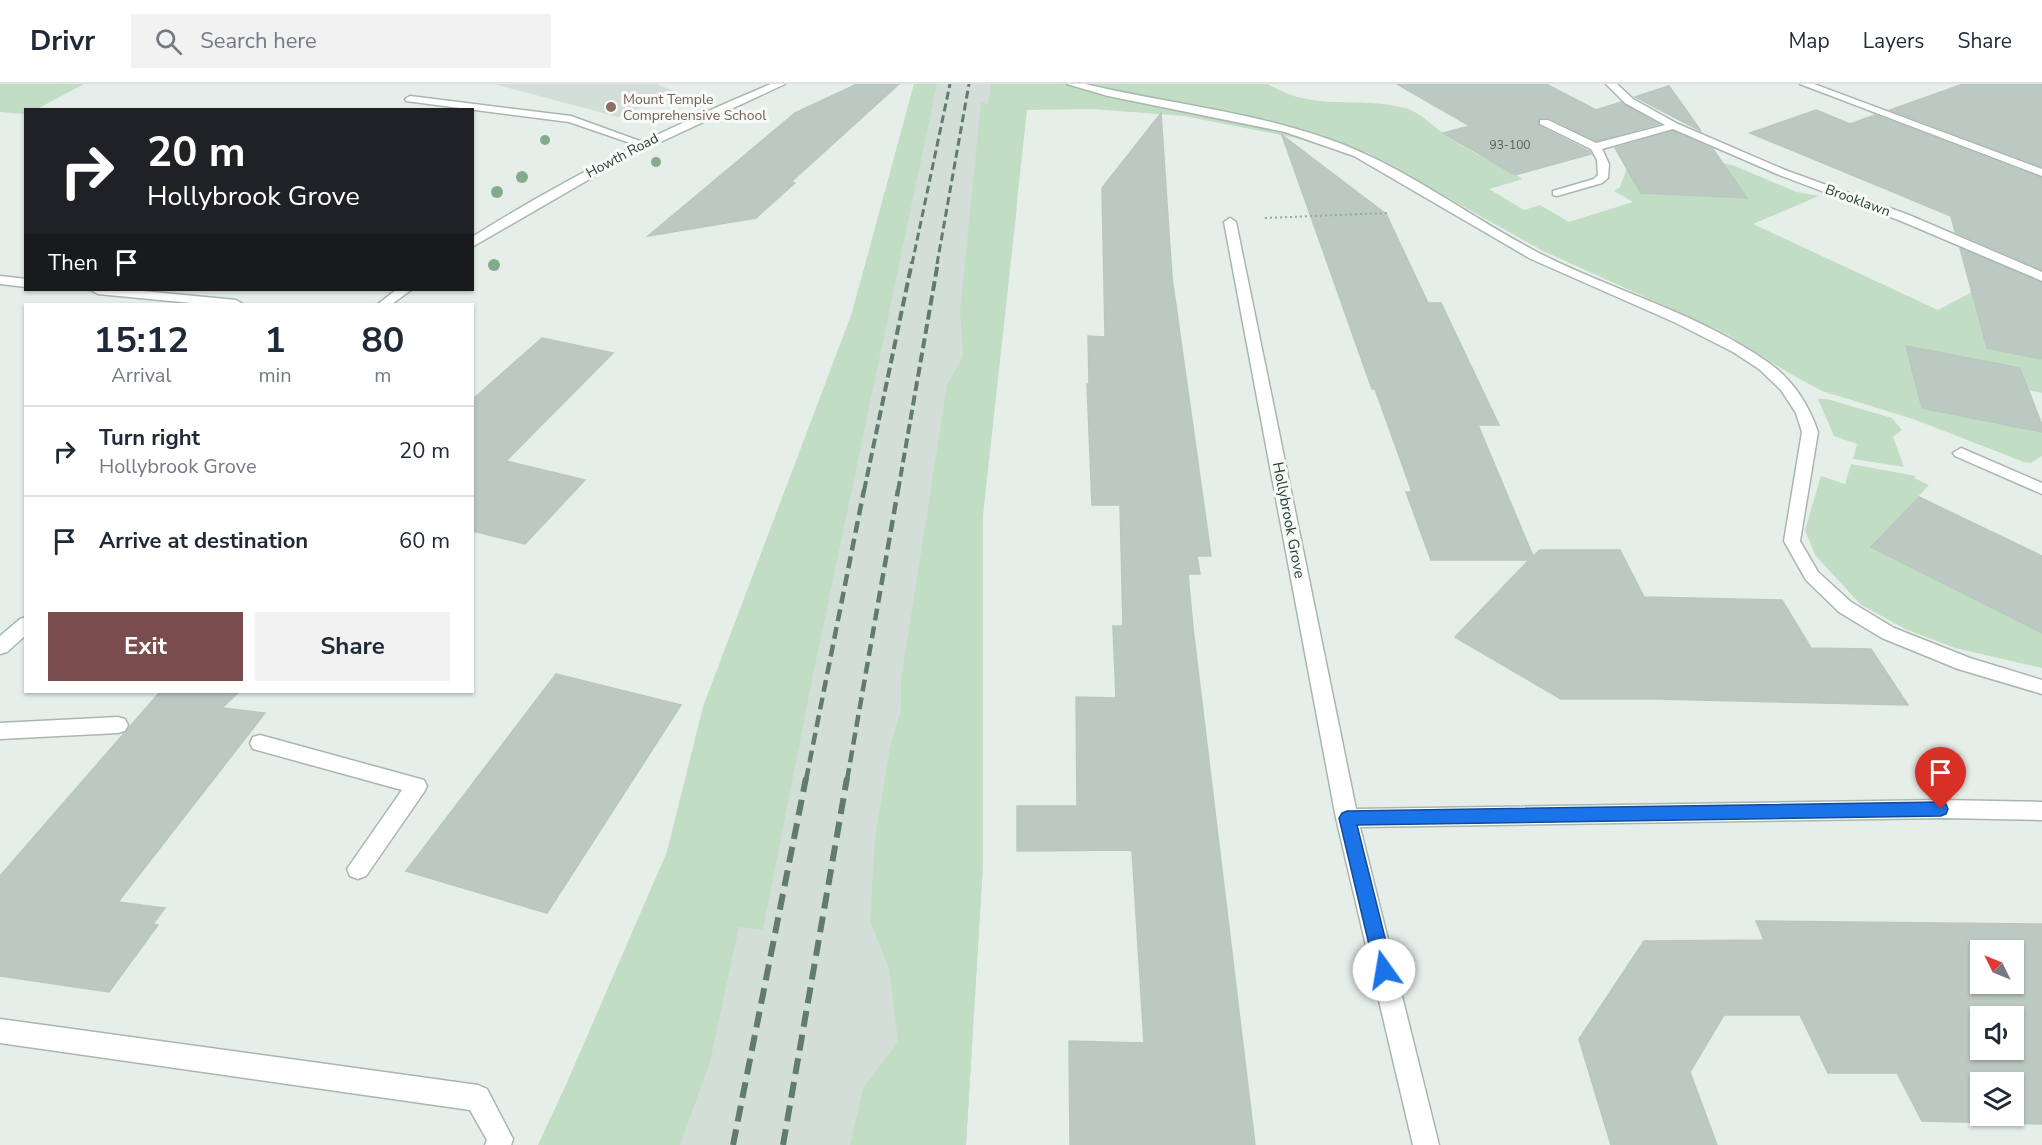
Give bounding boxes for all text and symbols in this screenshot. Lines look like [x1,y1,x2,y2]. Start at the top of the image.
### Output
search box [131,14,551,68]
text: Drivr [30,22,95,60]
icon: search [152,25,185,58]
text: Search here [200,26,317,56]
text: Map [1788,27,1830,55]
text: Layers [1863,27,1924,55]
text: Share [1957,27,2012,55]
place label: Mount Temple Comprehensive School [623,90,767,125]
marker: Mount Temple Comprehensive School [604,100,618,114]
text: 20 m [147,124,246,181]
street label: Howth Road [583,128,662,182]
icon: right [48,132,126,210]
house number: 93-100 [1489,137,1531,153]
text: Hollybrook Grove [147,178,360,215]
street label: Brooklawn [1823,180,1893,221]
icon: arrive [110,246,143,279]
text: Then [48,248,98,278]
text: 15:12 [94,316,189,365]
text: 1 [264,316,286,365]
text: 80 [361,316,404,365]
text: Arrival [111,362,171,389]
text: min [258,362,292,389]
text: m [374,362,391,389]
text: Turn right [99,423,200,453]
icon: right [48,435,81,468]
text: 20 m [399,436,450,466]
text: Hollybrook Grove [99,453,257,480]
street label: Hollybrook Grove [1268,460,1310,580]
icon: arrive [48,525,81,558]
text: Arrive at destination [99,526,308,556]
text: 60 m [399,526,450,556]
button: Exit [48,612,243,681]
button: Share [255,612,450,681]
pin [1915,747,1966,809]
icon: arrive [1924,756,1957,789]
position arrow [1352,938,1416,1002]
north arrow [1970,940,2024,994]
map controls [1970,940,2024,1126]
button: sound [1970,1006,2024,1060]
button: layers [1970,1072,2024,1126]

